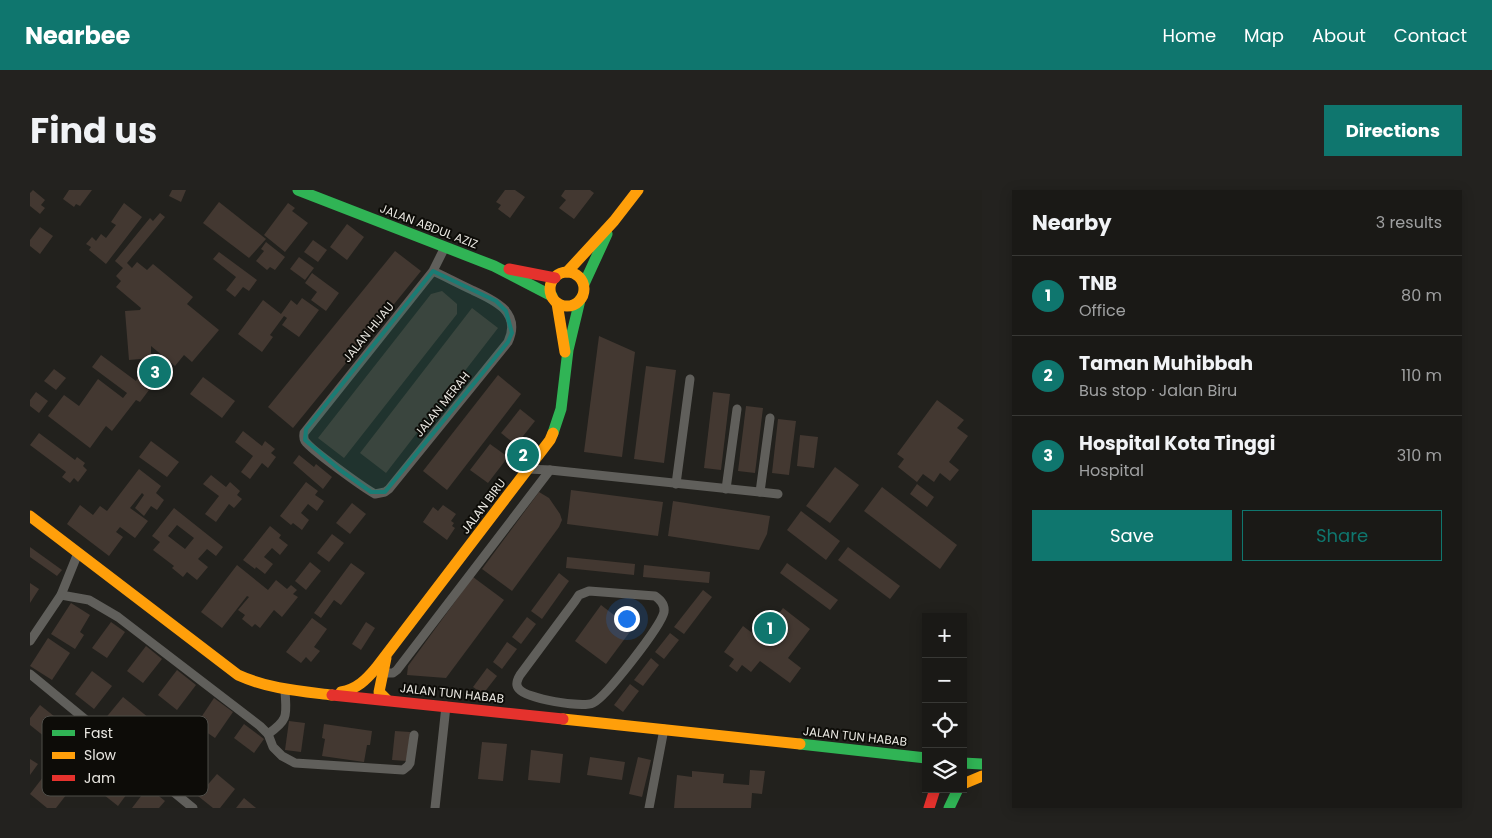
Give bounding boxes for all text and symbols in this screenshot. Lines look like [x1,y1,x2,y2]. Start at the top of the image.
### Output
text: Nearbee [25,19,130,52]
text: Home [1162,23,1216,48]
text: Map [1244,23,1284,48]
text: About [1312,23,1366,48]
text: Contact [1394,23,1467,48]
button: Directions [1324,105,1462,156]
text: Find us [30,106,157,155]
street label: JALAN ABDUL AZIZ [377,199,481,253]
text: Nearby [1032,208,1112,237]
text: 3 results [1376,211,1442,234]
text: TNB [1079,270,1117,297]
text: 1 [1045,284,1051,307]
text: 80 m [1401,284,1442,307]
street label: JALAN HIJAU [338,298,398,366]
text: Office [1079,299,1126,322]
text: Taman Muhibbah [1079,350,1253,377]
pin: 3 [139,353,171,391]
text: 2 [1043,364,1053,387]
text: 110 m [1401,364,1442,387]
street label: JALAN MERAH [410,368,474,440]
text: Bus stop · Jalan Biru [1079,379,1237,402]
text: Hospital Kota Tinggi [1079,430,1275,457]
pin: 2 [507,436,539,474]
text: 3 [1043,444,1053,467]
text: 310 m [1397,444,1442,467]
text: Hospital [1079,459,1144,482]
street label: JALAN BIRU [457,475,509,537]
button: Save [1032,510,1232,561]
button: Share [1242,510,1442,561]
your location [614,606,640,632]
pin: 1 [754,609,786,647]
map controls [922,613,967,793]
button: + [922,613,967,658]
button: − [922,658,967,703]
street label: JALAN TUN HABAB [399,679,505,707]
button: locate [922,703,967,748]
legend [42,716,208,796]
street label: JALAN TUN HABAB [802,722,908,750]
text: Fast [84,723,113,743]
text: Slow [84,745,117,765]
button: layers [922,748,967,793]
text: Jam [84,768,115,788]

